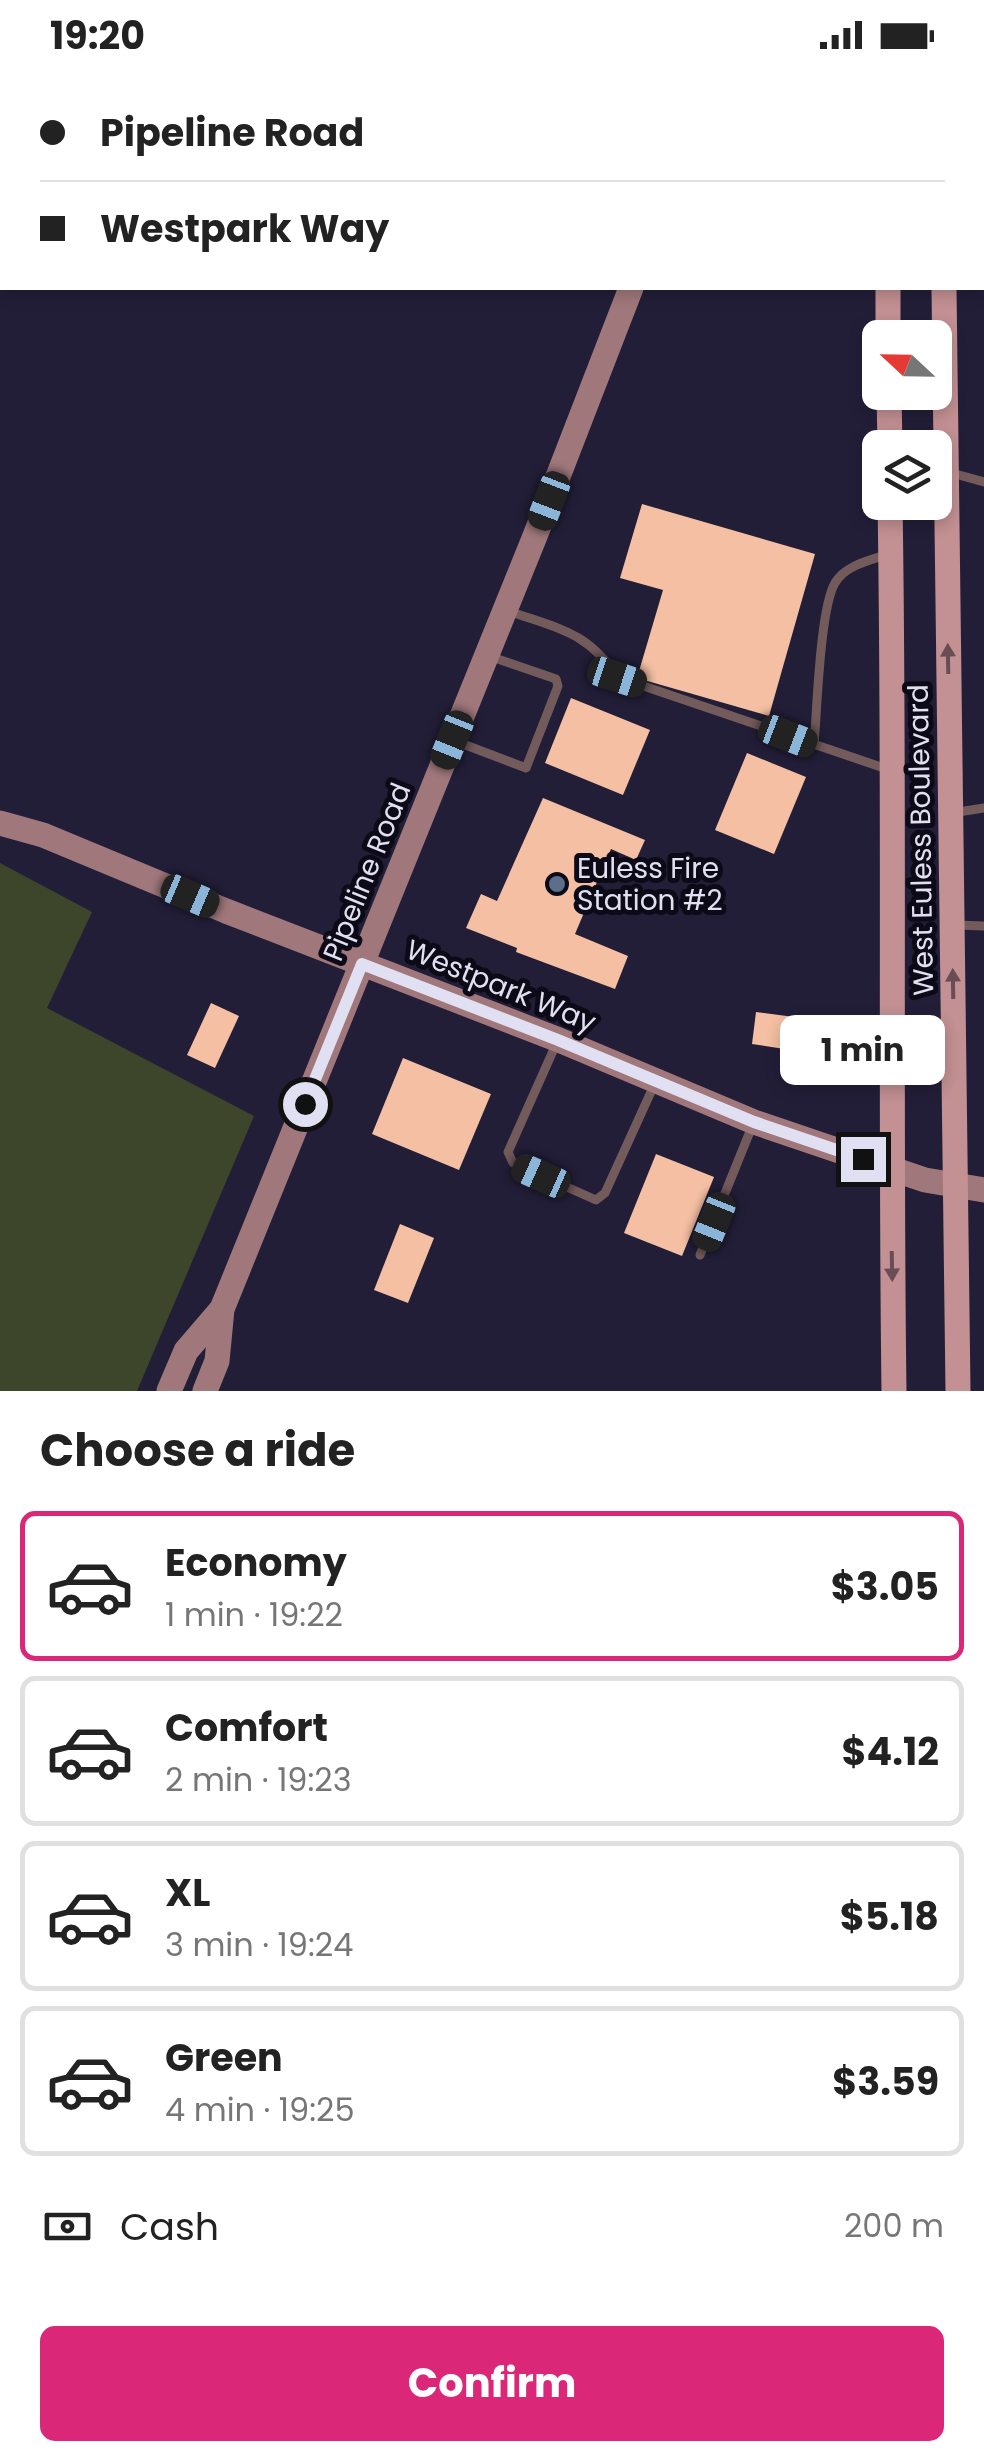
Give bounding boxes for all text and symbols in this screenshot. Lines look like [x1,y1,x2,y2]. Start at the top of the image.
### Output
text: 19:20 [50,9,145,62]
text: Pipeline Road [100,106,364,159]
text: Westpark Way [100,202,389,255]
north arrow [862,320,952,410]
map controls [862,320,952,520]
button: layers [862,430,952,520]
car [524,468,574,534]
one-way arrow [940,643,956,675]
car [584,653,650,701]
street label: West Euless Boulevard [899,684,943,996]
car [427,707,477,773]
car [755,711,821,761]
street label: Pipeline Road [314,777,420,967]
place label: Euless Fire Station #2 [577,849,723,920]
car [157,870,223,922]
marker: Euless Fire Station #2 [546,873,568,895]
street label: Westpark Way [400,930,602,1042]
one-way arrow [945,968,961,1000]
callout: 1 min [780,1014,946,1084]
text: 1 min [821,1027,904,1072]
route start [283,1082,328,1127]
route end [841,1137,886,1182]
car [507,1150,575,1202]
car [689,1189,739,1255]
one-way arrow [885,1251,901,1283]
text: Choose a ride [40,1419,355,1482]
text: Economy [165,1536,347,1589]
icon: car [45,1541,135,1631]
text: $3.05 [831,1560,939,1613]
text: 1 min · 19:22 [165,1592,343,1637]
text: Comfort [165,1701,328,1754]
icon: car [45,1706,135,1796]
text: $4.12 [842,1725,939,1778]
text: 2 min · 19:23 [165,1757,352,1802]
text: XL [165,1866,210,1919]
icon: car [45,1871,135,1961]
text: $5.18 [840,1890,939,1943]
text: 3 min · 19:24 [165,1922,353,1967]
text: Green [165,2031,283,2084]
icon: car [45,2036,135,2126]
text: $3.59 [832,2055,939,2108]
text: 4 min · 19:25 [165,2087,355,2132]
icon: cash [40,2199,95,2254]
text: Cash [120,2200,219,2253]
text: 200 m [844,2203,944,2248]
button: Confirm [40,2326,944,2441]

